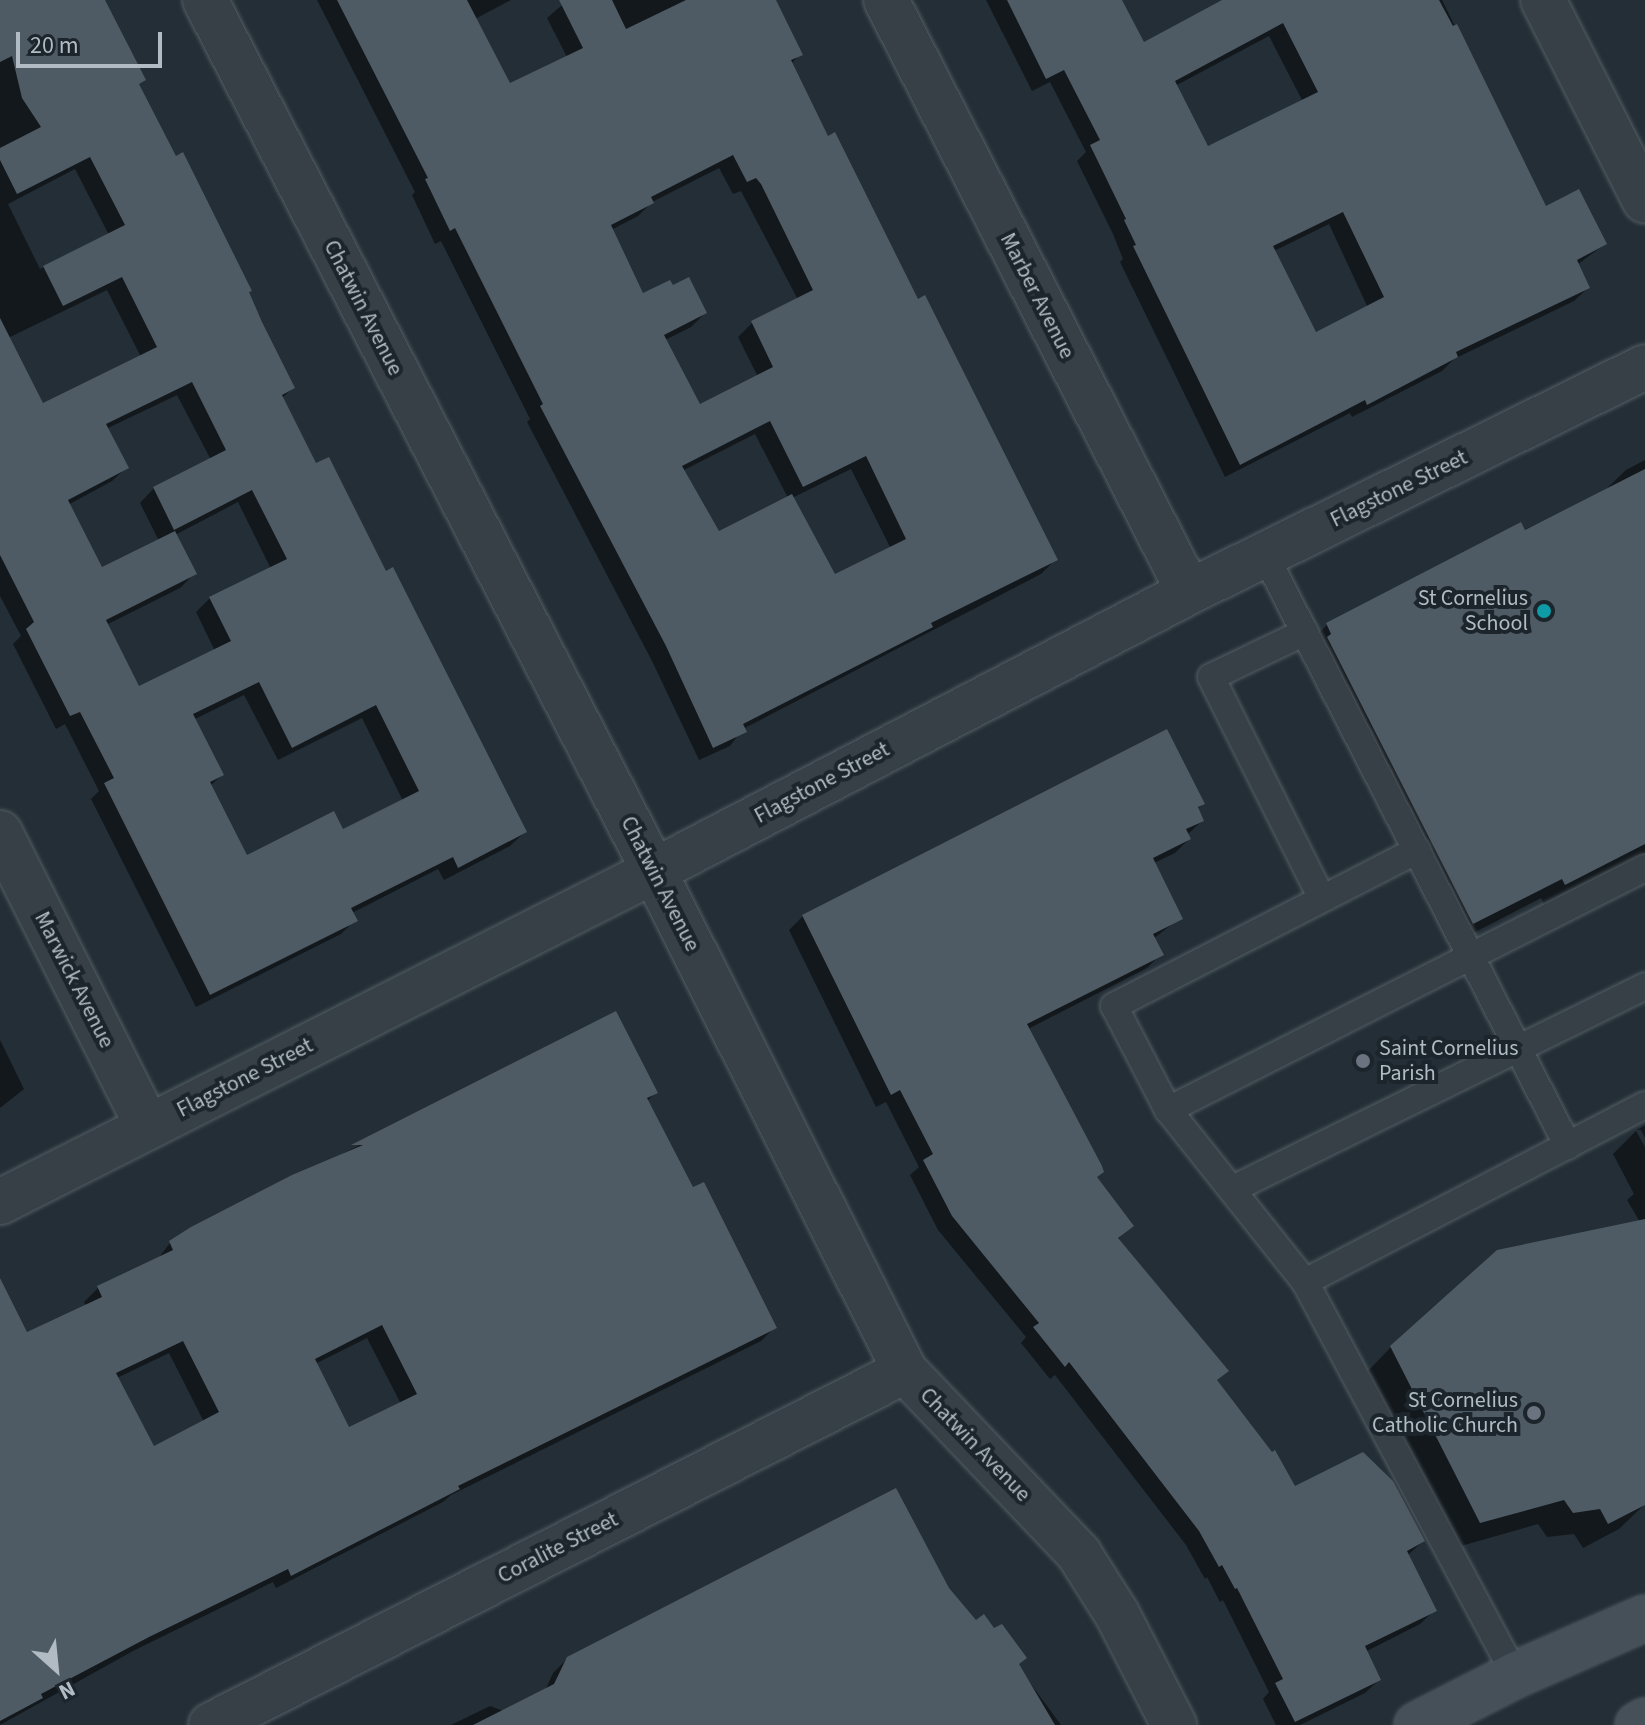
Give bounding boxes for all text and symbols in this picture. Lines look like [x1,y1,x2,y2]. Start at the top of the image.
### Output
scale bar [20,16,166,66]
text: 20 m [30,28,79,63]
street label: Marber Avenue [994,229,1080,363]
street label: Chatwin Avenue [318,236,408,380]
street label: Flagstone Street [1326,444,1472,534]
place label: St Cornelius School [1418,585,1528,636]
marker: St Cornelius School [1535,602,1553,620]
street label: Flagstone Street [750,736,894,830]
street label: Chatwin Avenue [615,812,705,956]
street label: Marwick Avenue [28,907,120,1053]
street label: Flagstone Street [173,1032,317,1124]
place label: Saint Cornelius Parish [1379,1035,1518,1086]
marker: Saint Cornelius Parish [1354,1052,1372,1070]
street label: Chatwin Avenue [914,1383,1036,1507]
place label: St Cornelius Catholic Church [1372,1387,1518,1438]
marker: St Cornelius Catholic Church [1525,1404,1543,1422]
street label: Coralite Street [494,1506,622,1590]
north arrow [16,1629,96,1709]
text: N [53,1673,81,1708]

